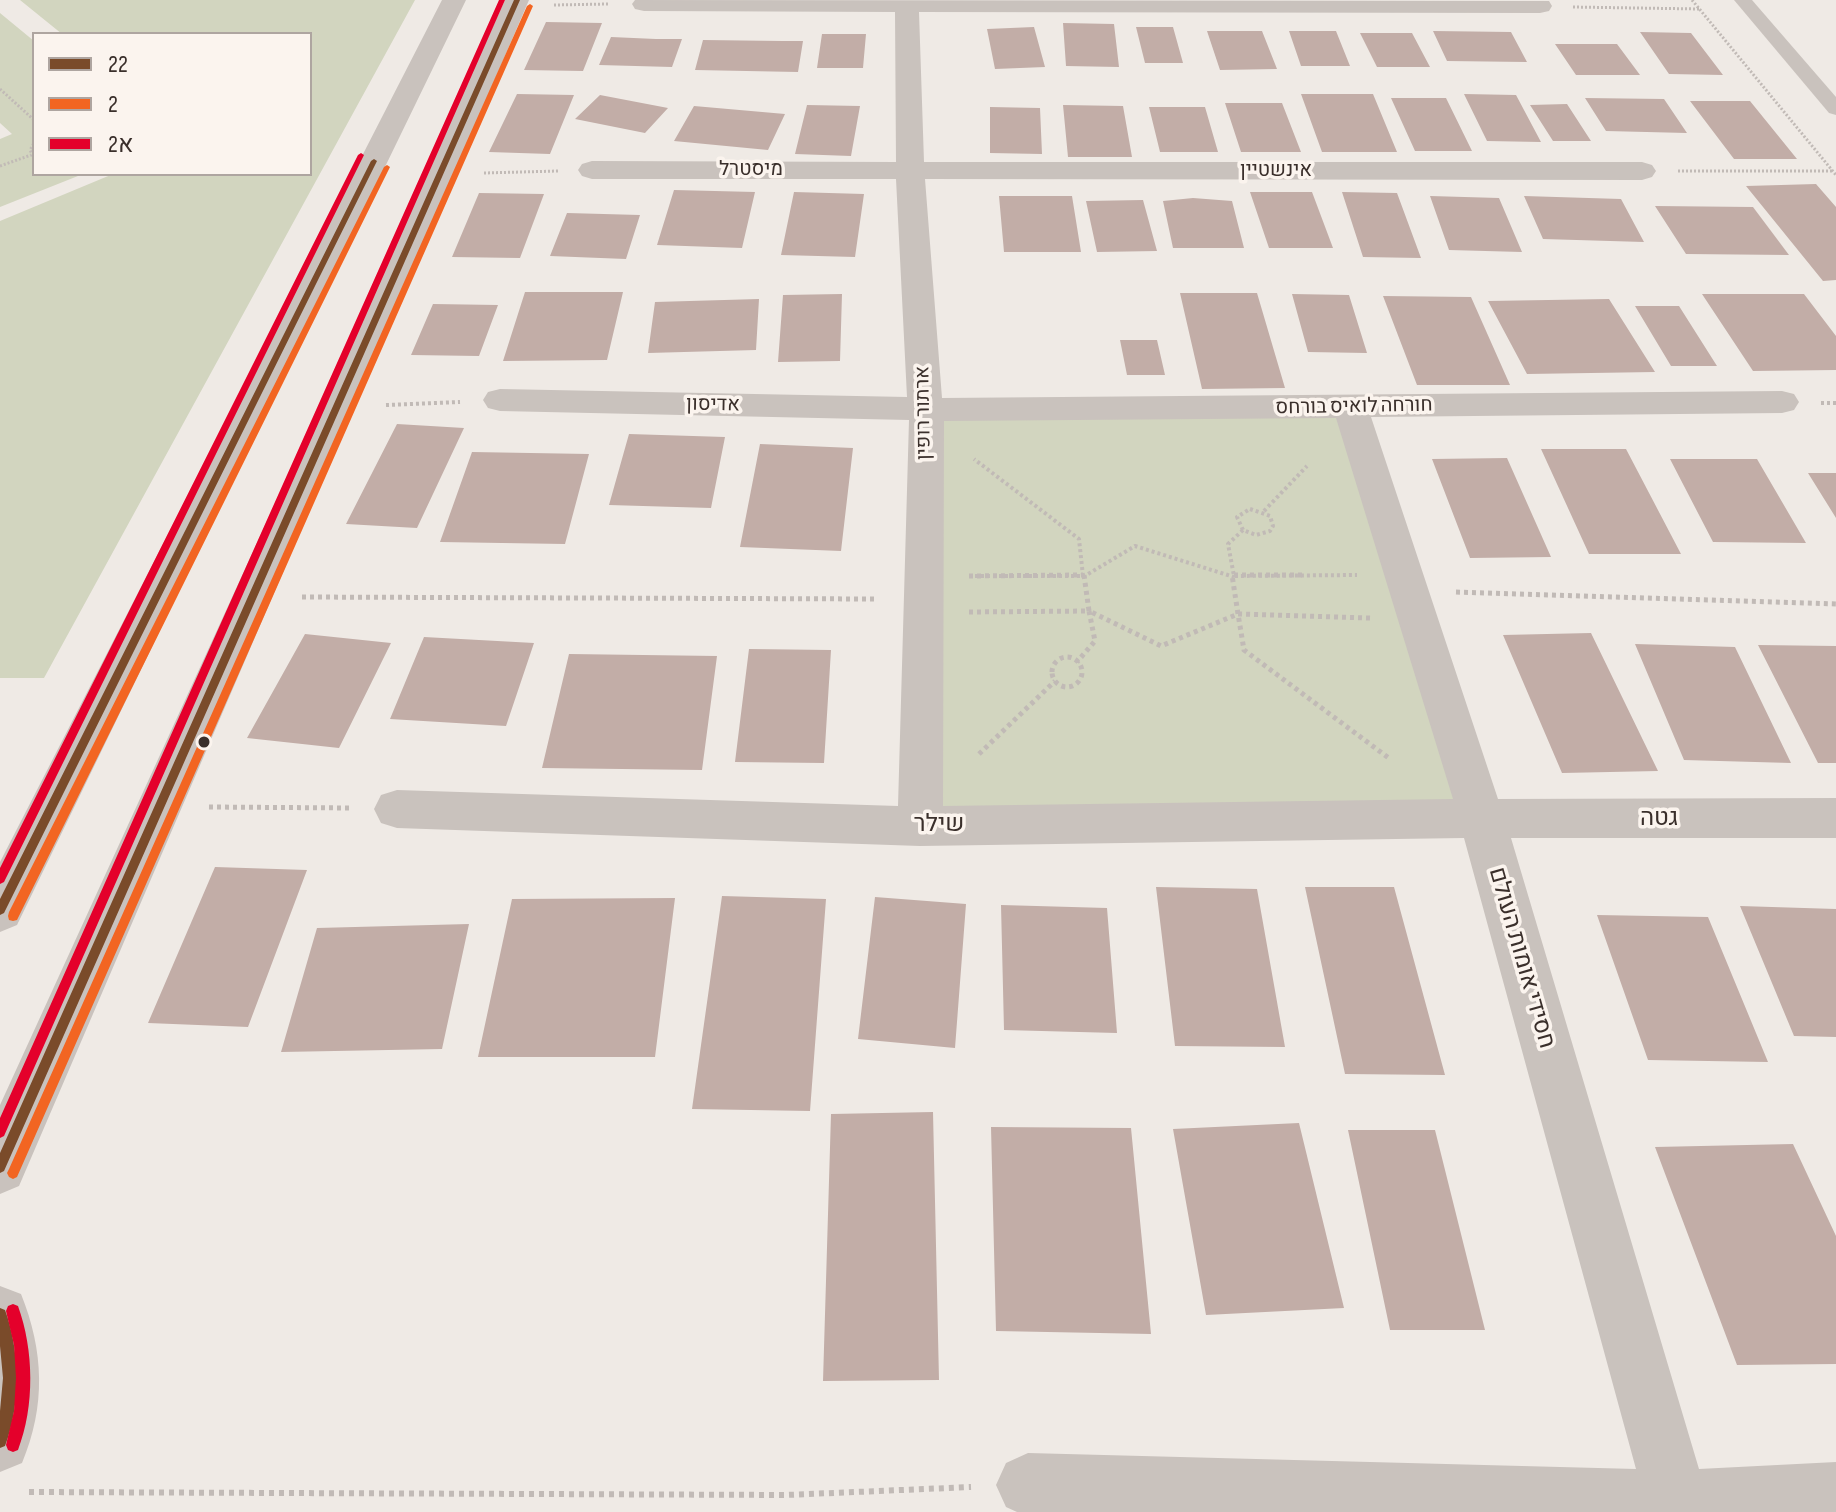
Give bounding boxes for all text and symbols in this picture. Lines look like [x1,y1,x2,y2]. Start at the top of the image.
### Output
legend [32,32,312,176]
text: 22 [108,50,128,79]
text: 2 [108,90,118,119]
text: 2א [108,130,133,159]
street label: מיסטרל [719,158,783,182]
street label: אינשטיין [1240,159,1312,183]
street label: ארתור רופין [911,366,937,460]
street label: אדיסון [686,393,740,417]
street label: חורחה לואיס בורחס [1275,394,1433,420]
unlabelled marker [196,734,212,750]
street label: גטה [1640,805,1678,833]
street label: שילר [914,811,964,839]
street label: חסידי אומות העולם [1481,864,1561,1052]

